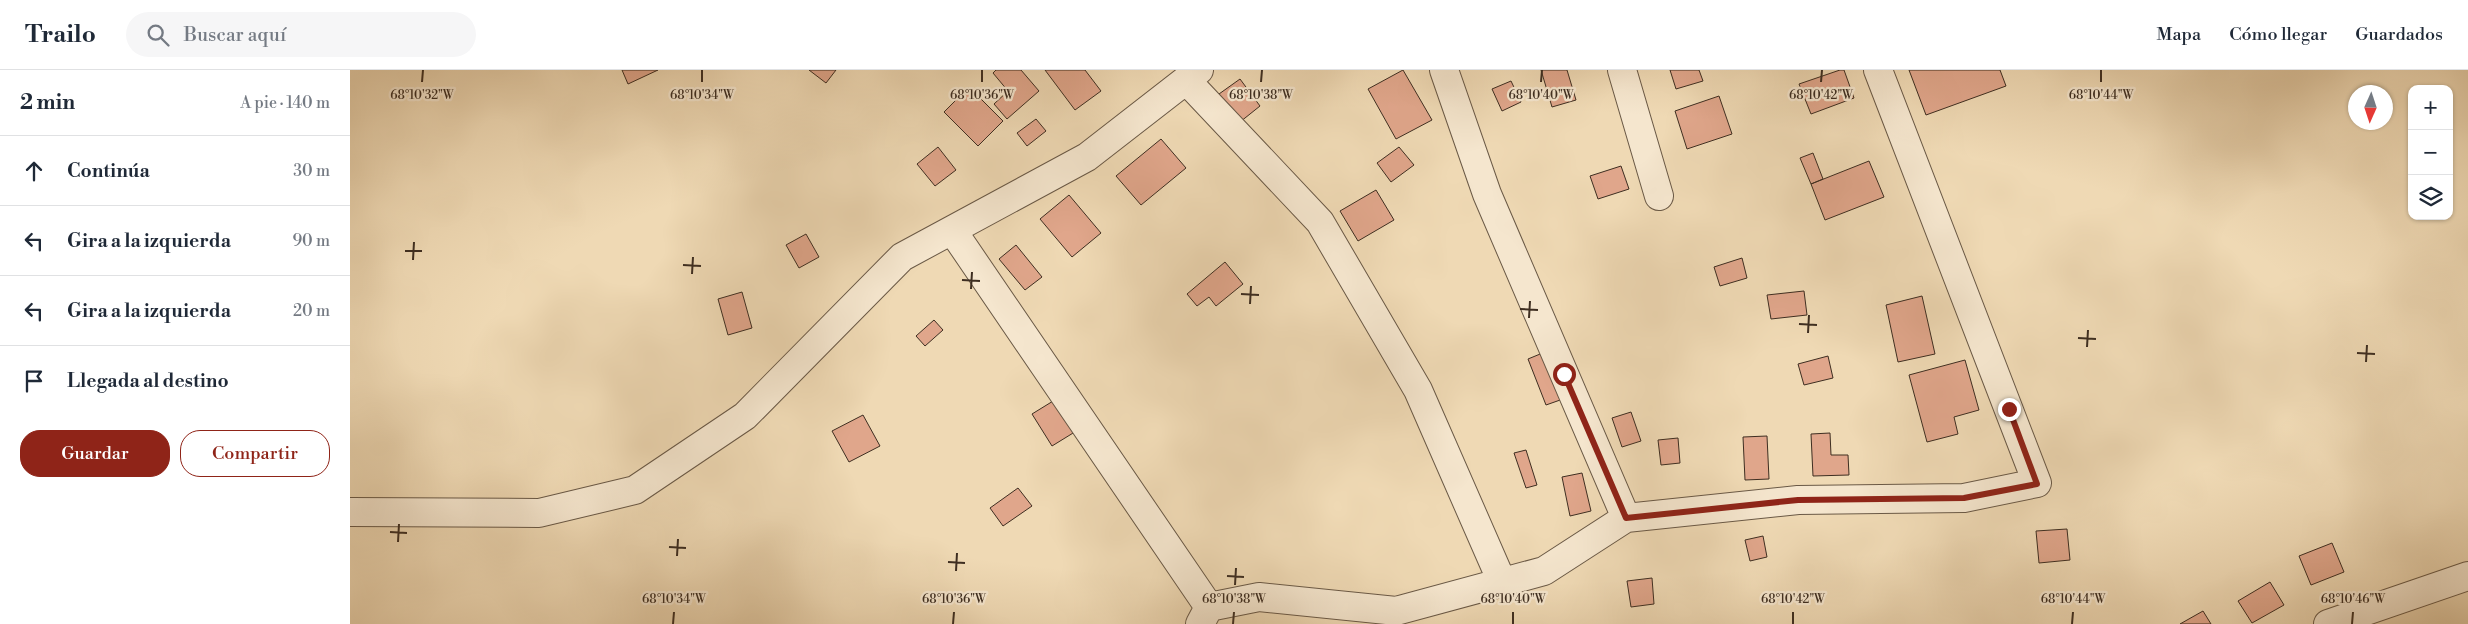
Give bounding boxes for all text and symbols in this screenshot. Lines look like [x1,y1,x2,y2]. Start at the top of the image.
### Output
search box [126,12,476,57]
text: Trailo [25,20,96,50]
icon: search [144,21,172,49]
text: Buscar aquí [184,23,286,47]
text: Mapa [2157,23,2201,46]
text: Cómo llegar [2229,23,2327,46]
text: Guardados [2355,23,2443,46]
north arrow [2348,85,2393,130]
map controls [2408,85,2453,220]
button: + [2408,85,2453,130]
text: 68°10'32"W [390,88,455,103]
text: 68°10'34"W [670,88,735,103]
text: 68°10'36"W [950,88,1015,103]
text: 68°10'38"W [1229,88,1294,103]
text: 68°10'40"W [1508,88,1575,103]
text: 68°10'42"W [1789,88,1854,103]
text: 68°10'44"W [2069,88,2134,103]
text: 2 min [20,90,75,116]
text: A pie · 140 m [240,93,330,113]
button: − [2408,130,2453,175]
icon: ahead [20,157,48,185]
text: Continúa [67,159,150,183]
text: 30 m [293,161,330,181]
button: layers [2408,175,2453,220]
icon: left [20,227,48,255]
text: Gira a la izquierda [67,229,231,253]
text: 90 m [292,231,330,251]
icon: left [20,297,48,325]
text: Gira a la izquierda [67,299,231,323]
text: 20 m [293,301,330,321]
route start [1553,363,1576,386]
icon: arrive [20,367,48,395]
text: Llegada al destino [67,369,229,393]
route end [1998,398,2021,421]
button: Guardar [20,430,170,477]
button: Compartir [180,430,330,477]
text: 68°10'34"W [642,592,707,607]
text: 68°10'36"W [922,592,987,607]
text: 68°10'38"W [1202,592,1267,607]
text: 68°10'40"W [1480,592,1547,607]
text: 68°10'42"W [1761,592,1826,607]
text: 68°10'44"W [2041,592,2106,607]
text: 68°10'46"W [2321,592,2386,607]

